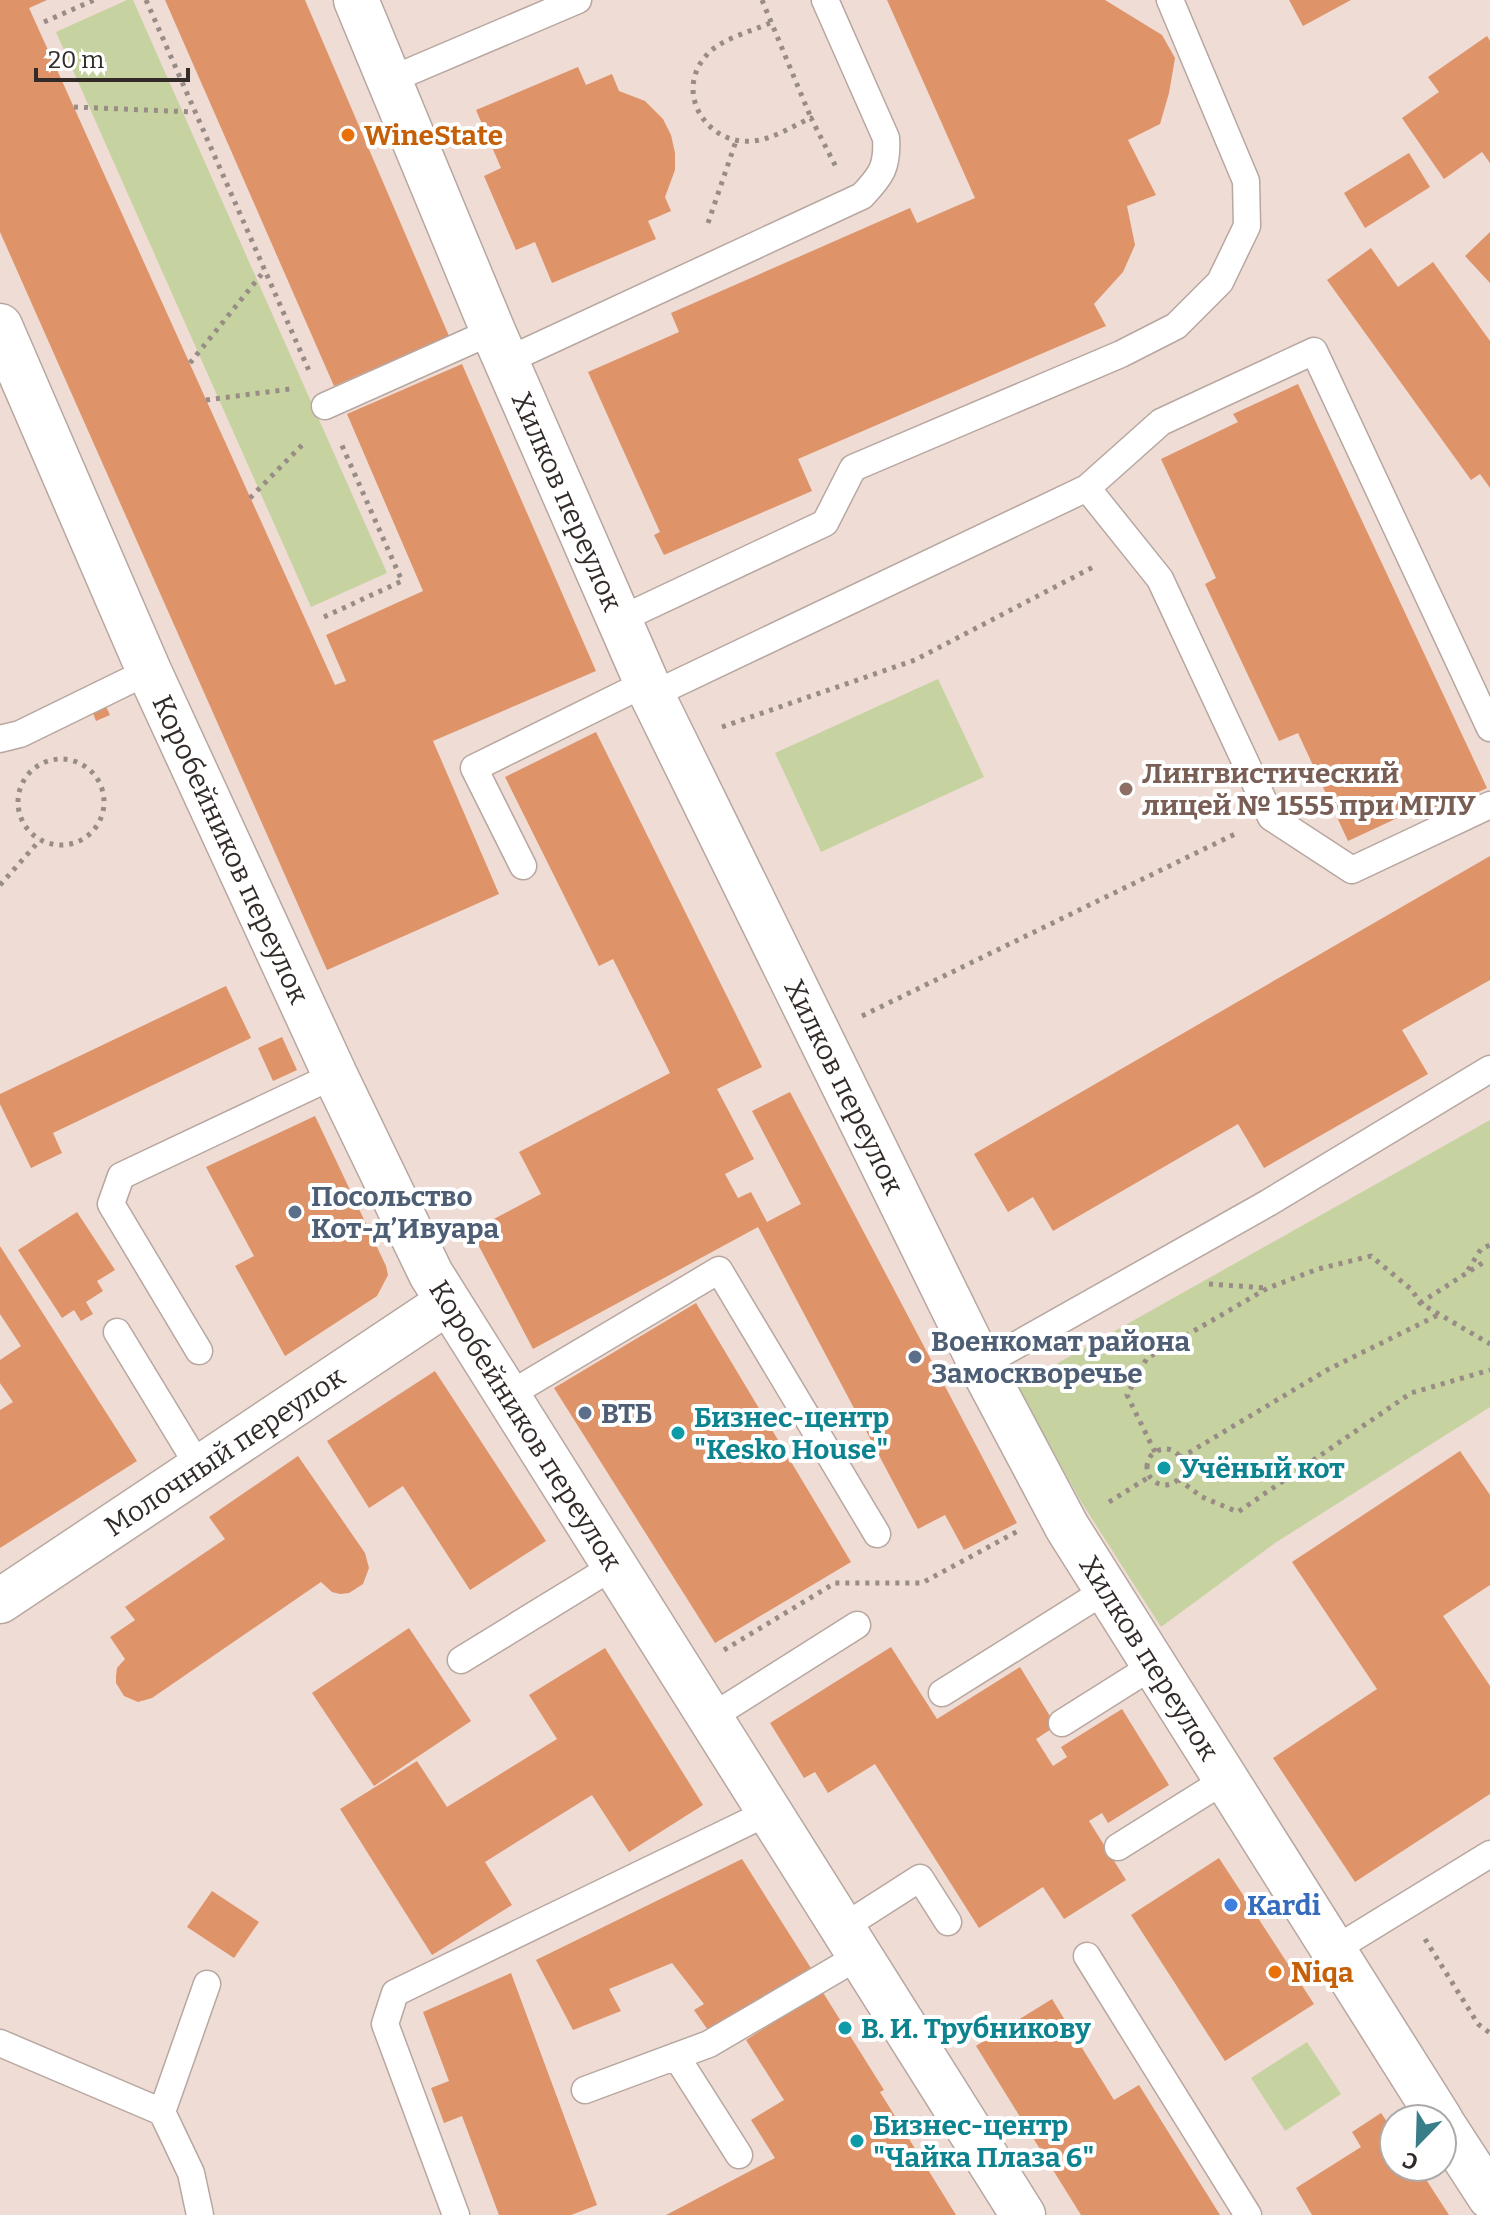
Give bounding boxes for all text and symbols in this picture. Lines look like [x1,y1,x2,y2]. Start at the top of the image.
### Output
scale bar [36,32,188,82]
text: 20 m [48,46,104,74]
place label: WineState [364,119,503,152]
marker: WineState [339,126,357,144]
street label: Хилков переулок [505,387,630,616]
street label: Коробейников переулок [146,690,317,1009]
place label: Лингвистический лицей № 1555 при МГЛУ [1142,757,1476,822]
marker: Лингвистический лицей № 1555 при МГЛУ [1117,780,1135,798]
street label: Хилков переулок [778,974,911,1200]
place label: Посольство Кот-д’Ивуара [311,1180,500,1245]
marker: Посольство Кот-д’Ивуара [286,1203,304,1221]
street label: Коробейников переулок [423,1274,630,1577]
place label: Военкомат района Замоскворечье [931,1325,1190,1390]
marker: Военкомат района Замоскворечье [906,1348,924,1366]
street label: Молочный переулок [98,1359,351,1543]
place label: ВТБ [601,1397,652,1430]
place label: Бизнес-центр "Kesko House" [694,1401,889,1466]
marker: ВТБ [576,1404,594,1422]
marker: Бизнес-центр "Kesko House" [669,1424,687,1442]
place label: Учёный кот [1180,1452,1345,1485]
marker: Учёный кот [1155,1459,1173,1477]
street label: Хилков переулок [1073,1550,1226,1767]
place label: Kardi [1247,1889,1321,1922]
marker: Kardi [1222,1896,1240,1914]
place label: Niqa [1291,1956,1354,1989]
marker: Niqa [1266,1963,1284,1981]
place label: В. И. Трубникову [861,2012,1091,2045]
marker: В. И. Трубникову [836,2019,854,2037]
north arrow [1378,2103,1458,2183]
place label: Бизнес-центр "Чайка Плаза 6" [873,2109,1094,2174]
marker: Бизнес-центр "Чайка Плаза 6" [848,2132,866,2150]
text: С [1399,2146,1422,2176]

